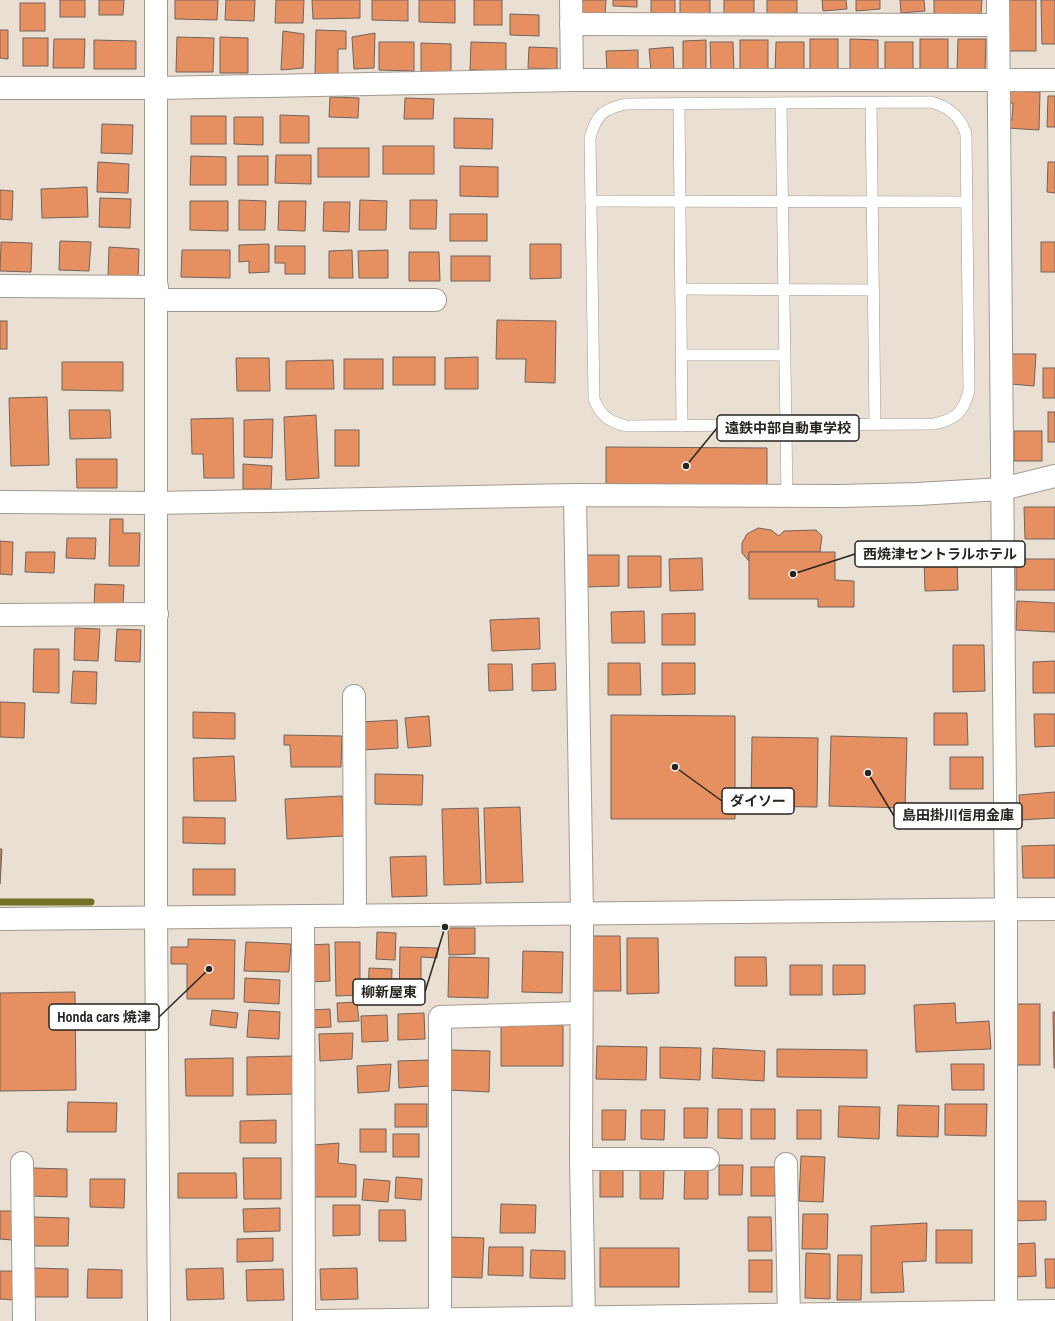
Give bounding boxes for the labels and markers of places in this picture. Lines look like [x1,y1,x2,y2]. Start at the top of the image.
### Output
callout: 遠鉄中部自動車学校 [717,415,859,441]
callout: 西焼津セントラルホテル [855,541,1025,567]
callout: ダイソー [722,788,794,814]
callout: 島田掛川信用金庫 [894,803,1022,829]
callout: 柳新屋東 [353,979,425,1005]
callout: Honda cars 焼津 [49,1004,159,1030]

